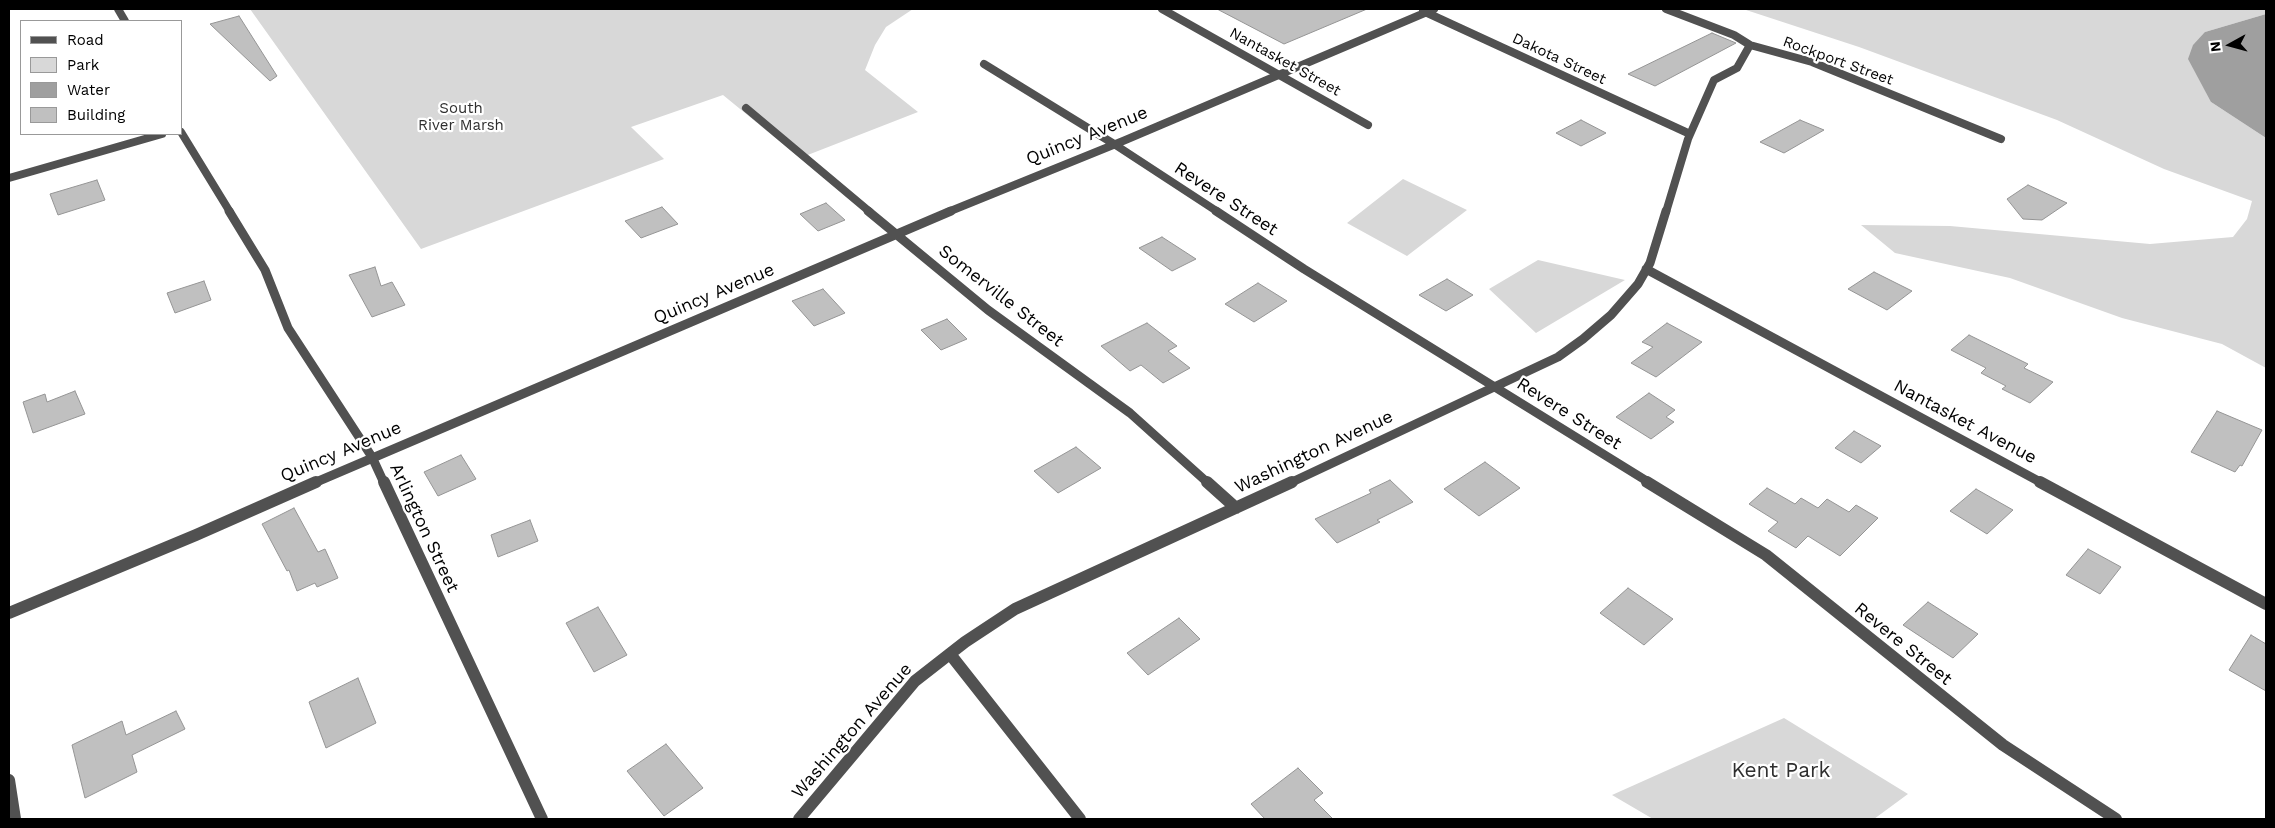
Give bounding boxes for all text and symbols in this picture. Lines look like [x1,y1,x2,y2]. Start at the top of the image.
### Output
legend [20,20,182,135]
north arrow [2205,20,2255,70]
street label: Nantasket Street [1226,24,1344,100]
street label: Dakota Street [1509,29,1609,89]
text: Road [67,31,104,49]
street label: Rockport Street [1780,33,1896,89]
text: N [2207,41,2224,53]
text: Park [67,56,99,74]
text: Water [67,81,110,99]
park label: South River Marsh [418,100,504,135]
street label: Quincy Avenue [1023,102,1151,170]
text: Building [67,106,125,124]
street label: Revere Street [1170,157,1282,241]
street label: Somerville Street [934,240,1068,352]
street label: Quincy Avenue [650,259,778,329]
street label: Revere Street [1513,373,1625,455]
street label: Nantasket Avenue [1890,375,2040,469]
street label: Washington Avenue [1231,406,1397,498]
street label: Quincy Avenue [277,417,405,487]
street label: Arlington Street [385,460,463,596]
street label: Revere Street [1850,598,1956,690]
street label: Washington Avenue [787,659,917,803]
park label: Kent Park [1732,758,1830,784]

